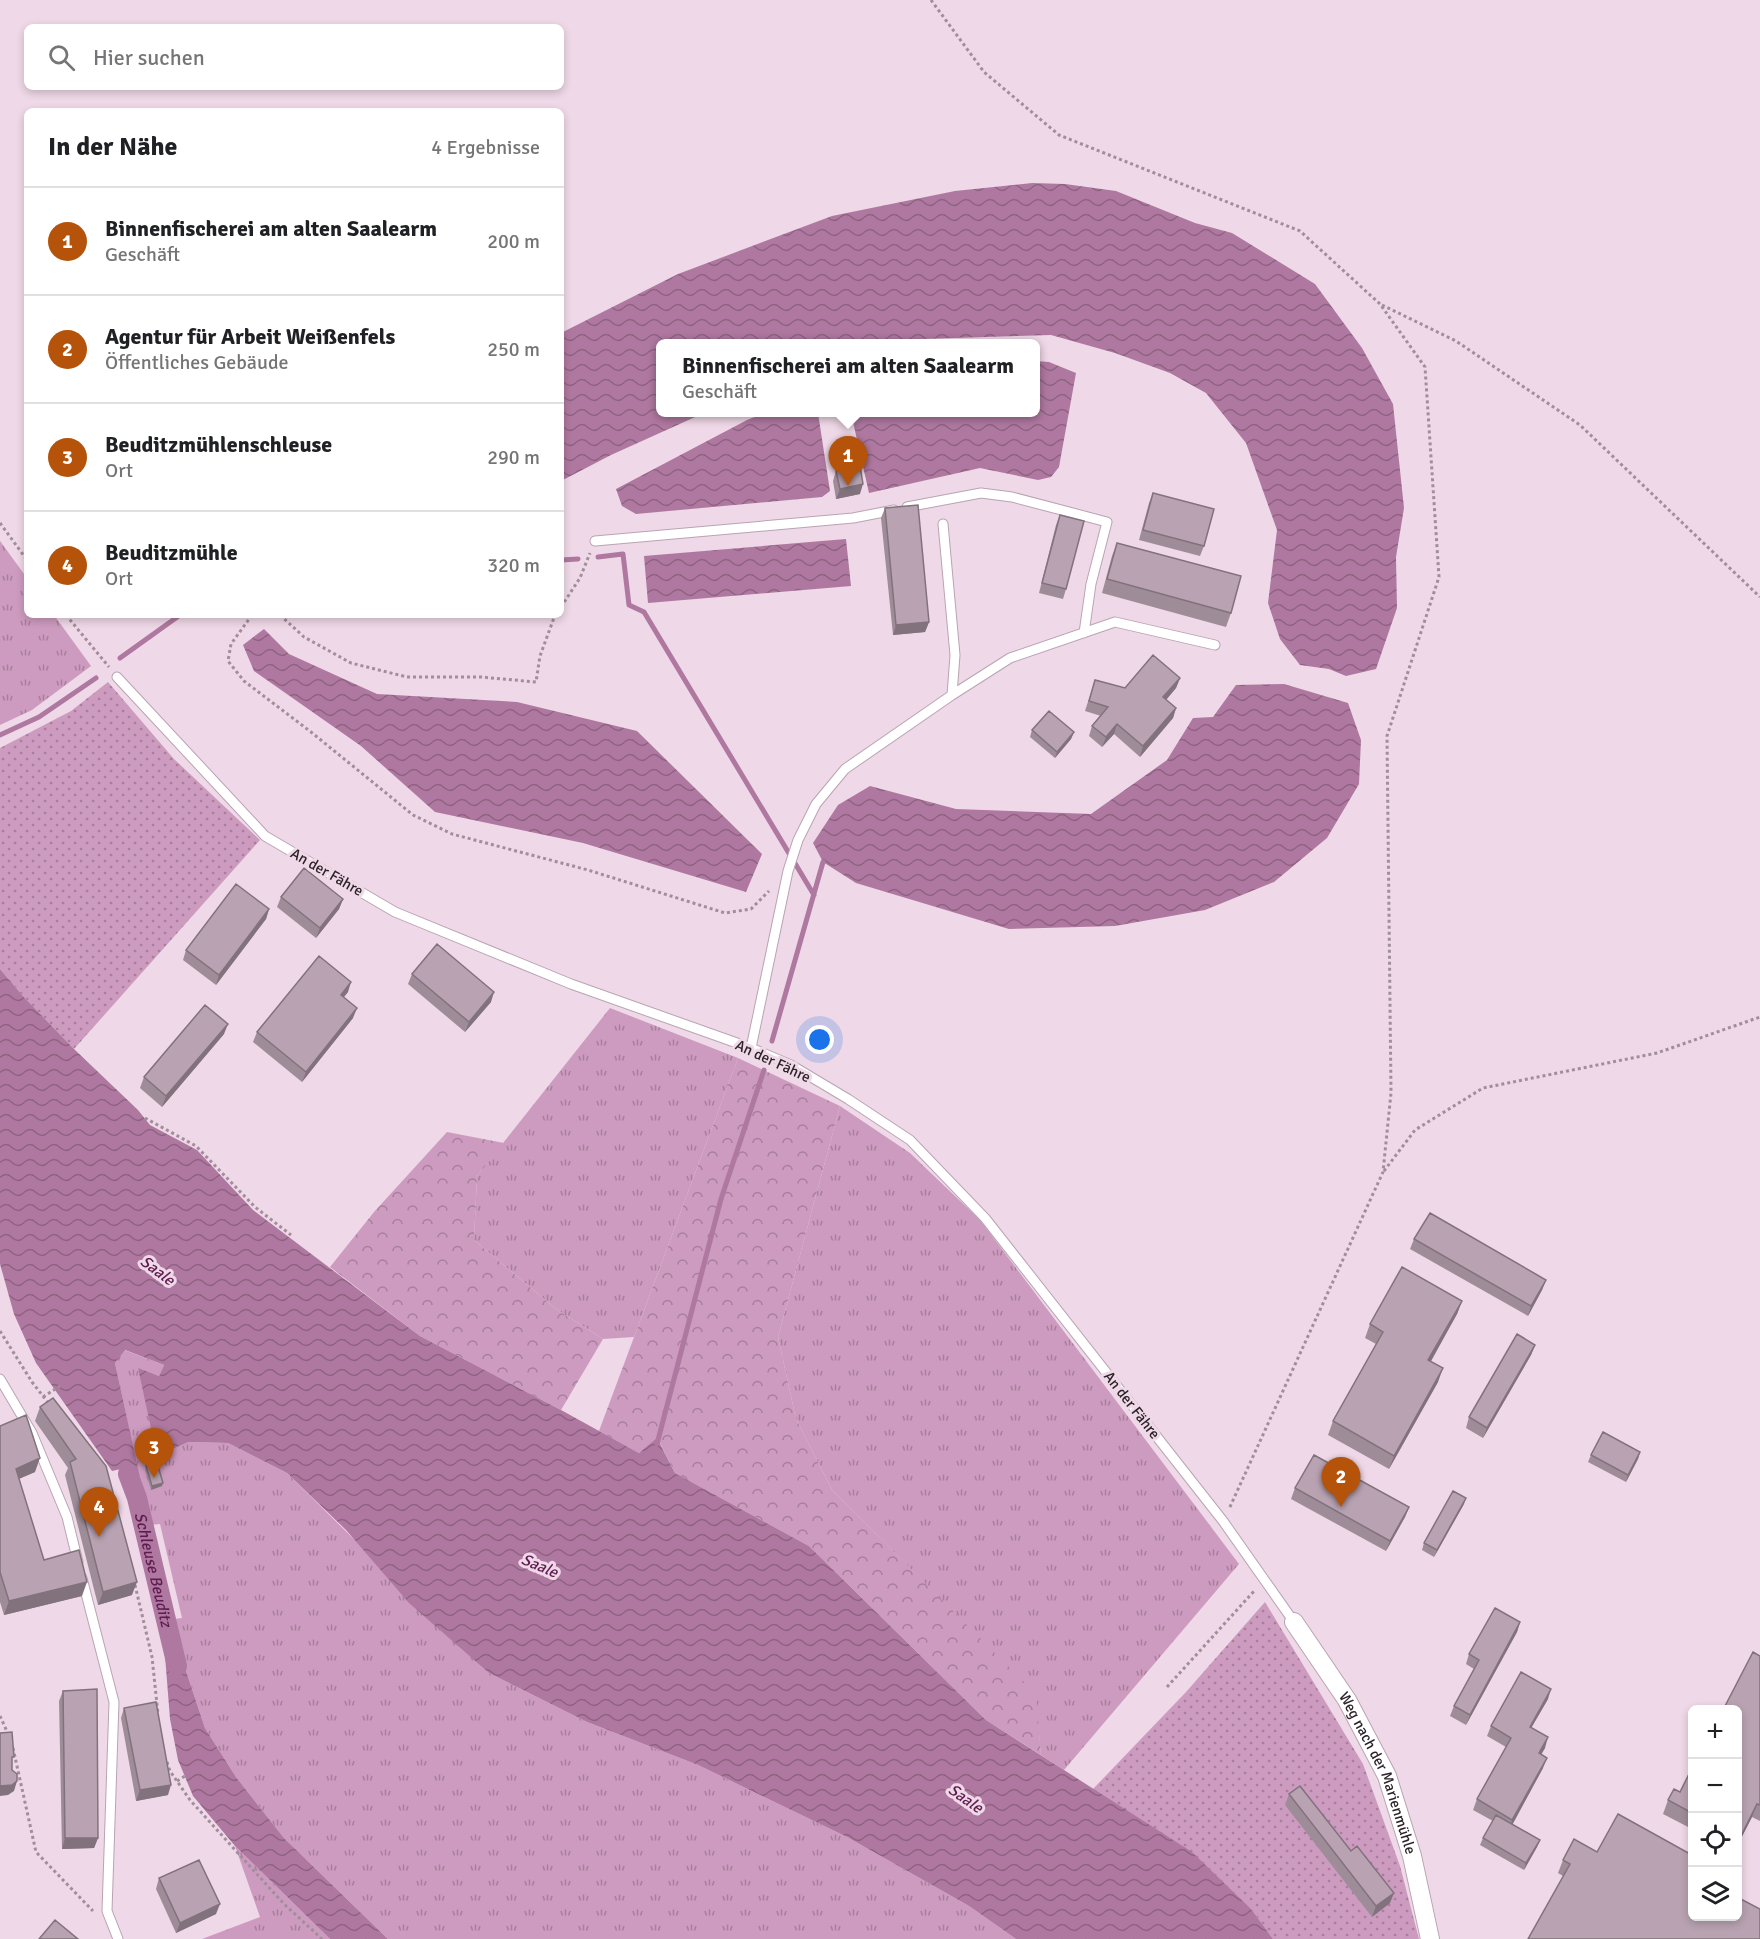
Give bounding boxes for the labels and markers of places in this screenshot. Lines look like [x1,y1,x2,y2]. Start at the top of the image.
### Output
pin: 1 [828,436,868,486]
pin: 3 [134,1428,174,1478]
pin: 2 [1322,1458,1360,1507]
pin: 4 [80,1488,118,1537]

